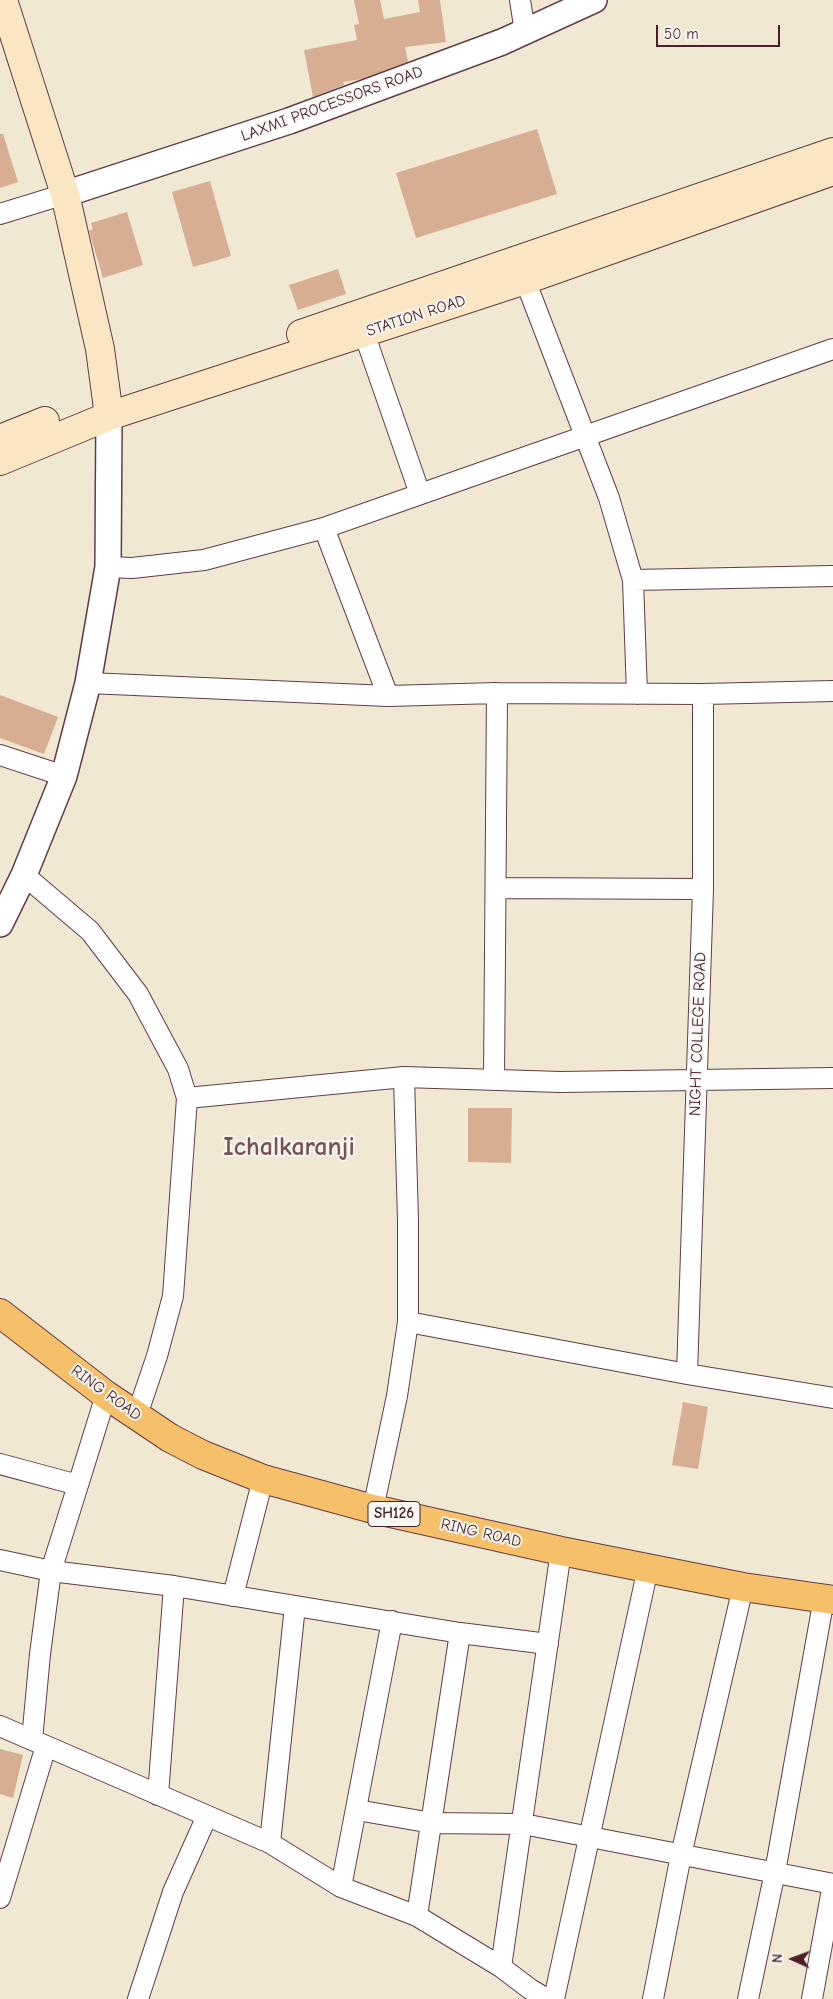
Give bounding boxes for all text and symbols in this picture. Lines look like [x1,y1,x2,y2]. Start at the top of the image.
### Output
scale bar [658,15,782,47]
text: 50 m [664,25,699,43]
street label: LAXMI PROCESSORS ROAD [238,62,426,146]
street label: STATION ROAD [364,291,468,341]
street label: NIGHT COLLEGE ROAD [686,952,710,1116]
district label: Ichalkaranji [223,1132,355,1164]
street label: RING ROAD [67,1361,145,1425]
road number: SH126 [368,1502,420,1526]
street label: RING ROAD [439,1514,523,1552]
north arrow [768,1934,818,1984]
text: N [769,1954,786,1963]

